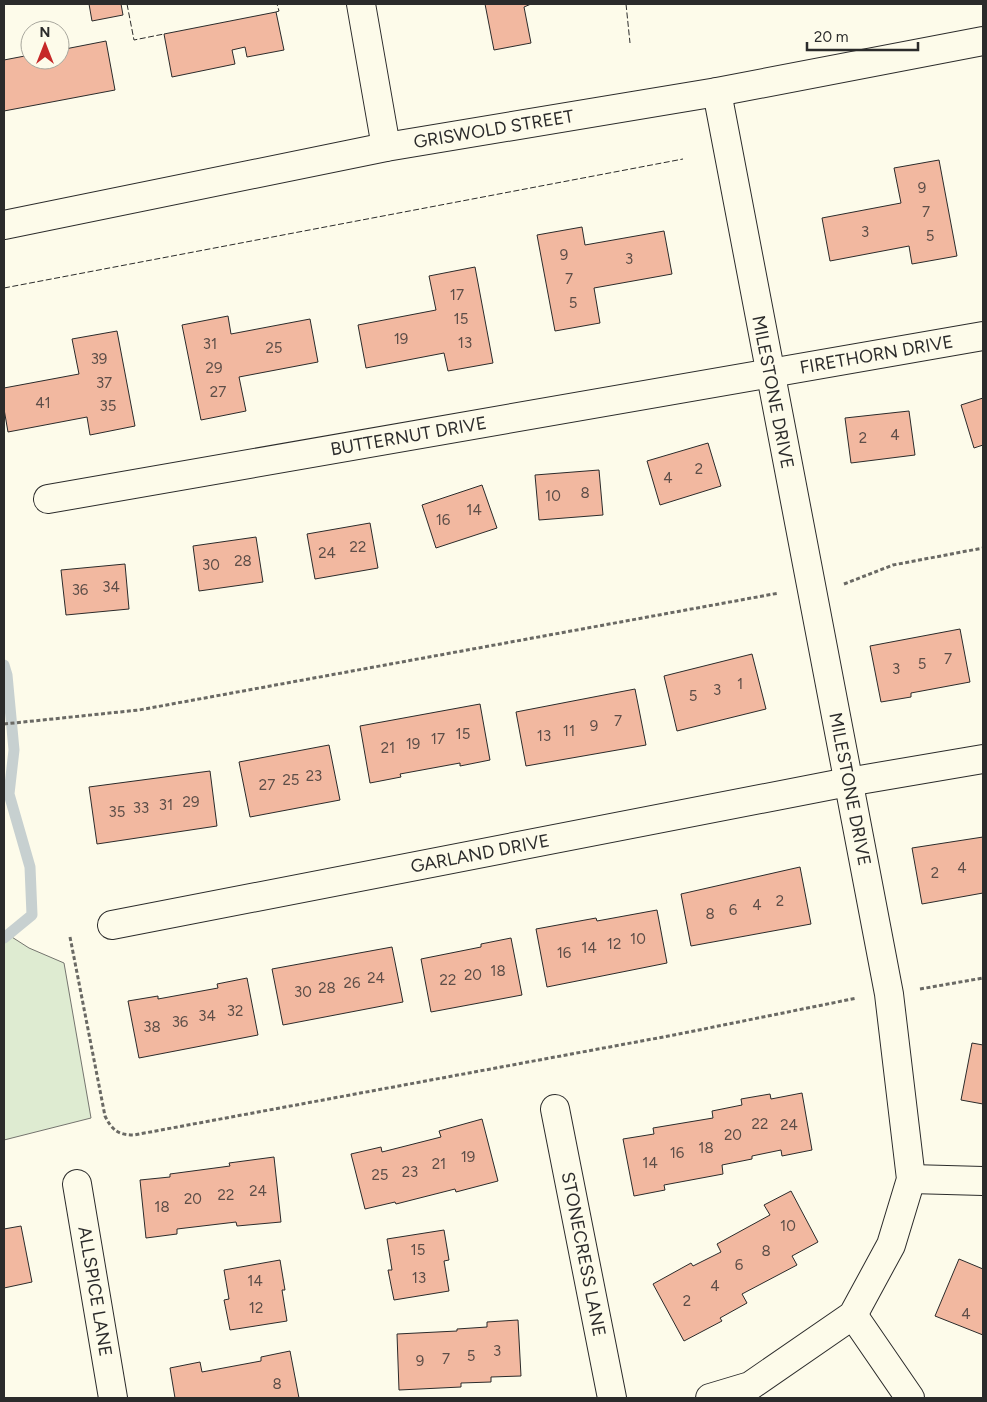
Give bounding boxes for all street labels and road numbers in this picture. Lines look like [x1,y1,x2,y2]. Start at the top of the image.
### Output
street label: GRISWOLD STREET [412,105,575,153]
street label: MILESTONE DRIVE [747,313,799,471]
street label: FIRETHORN DRIVE [798,330,955,379]
street label: BUTTERNUT DRIVE [329,412,488,461]
street label: MILESTONE DRIVE [824,710,876,868]
street label: GARLAND DRIVE [409,829,551,878]
street label: STONECRESS LANE [557,1170,611,1338]
street label: ALLSPICE LANE [73,1225,117,1358]

